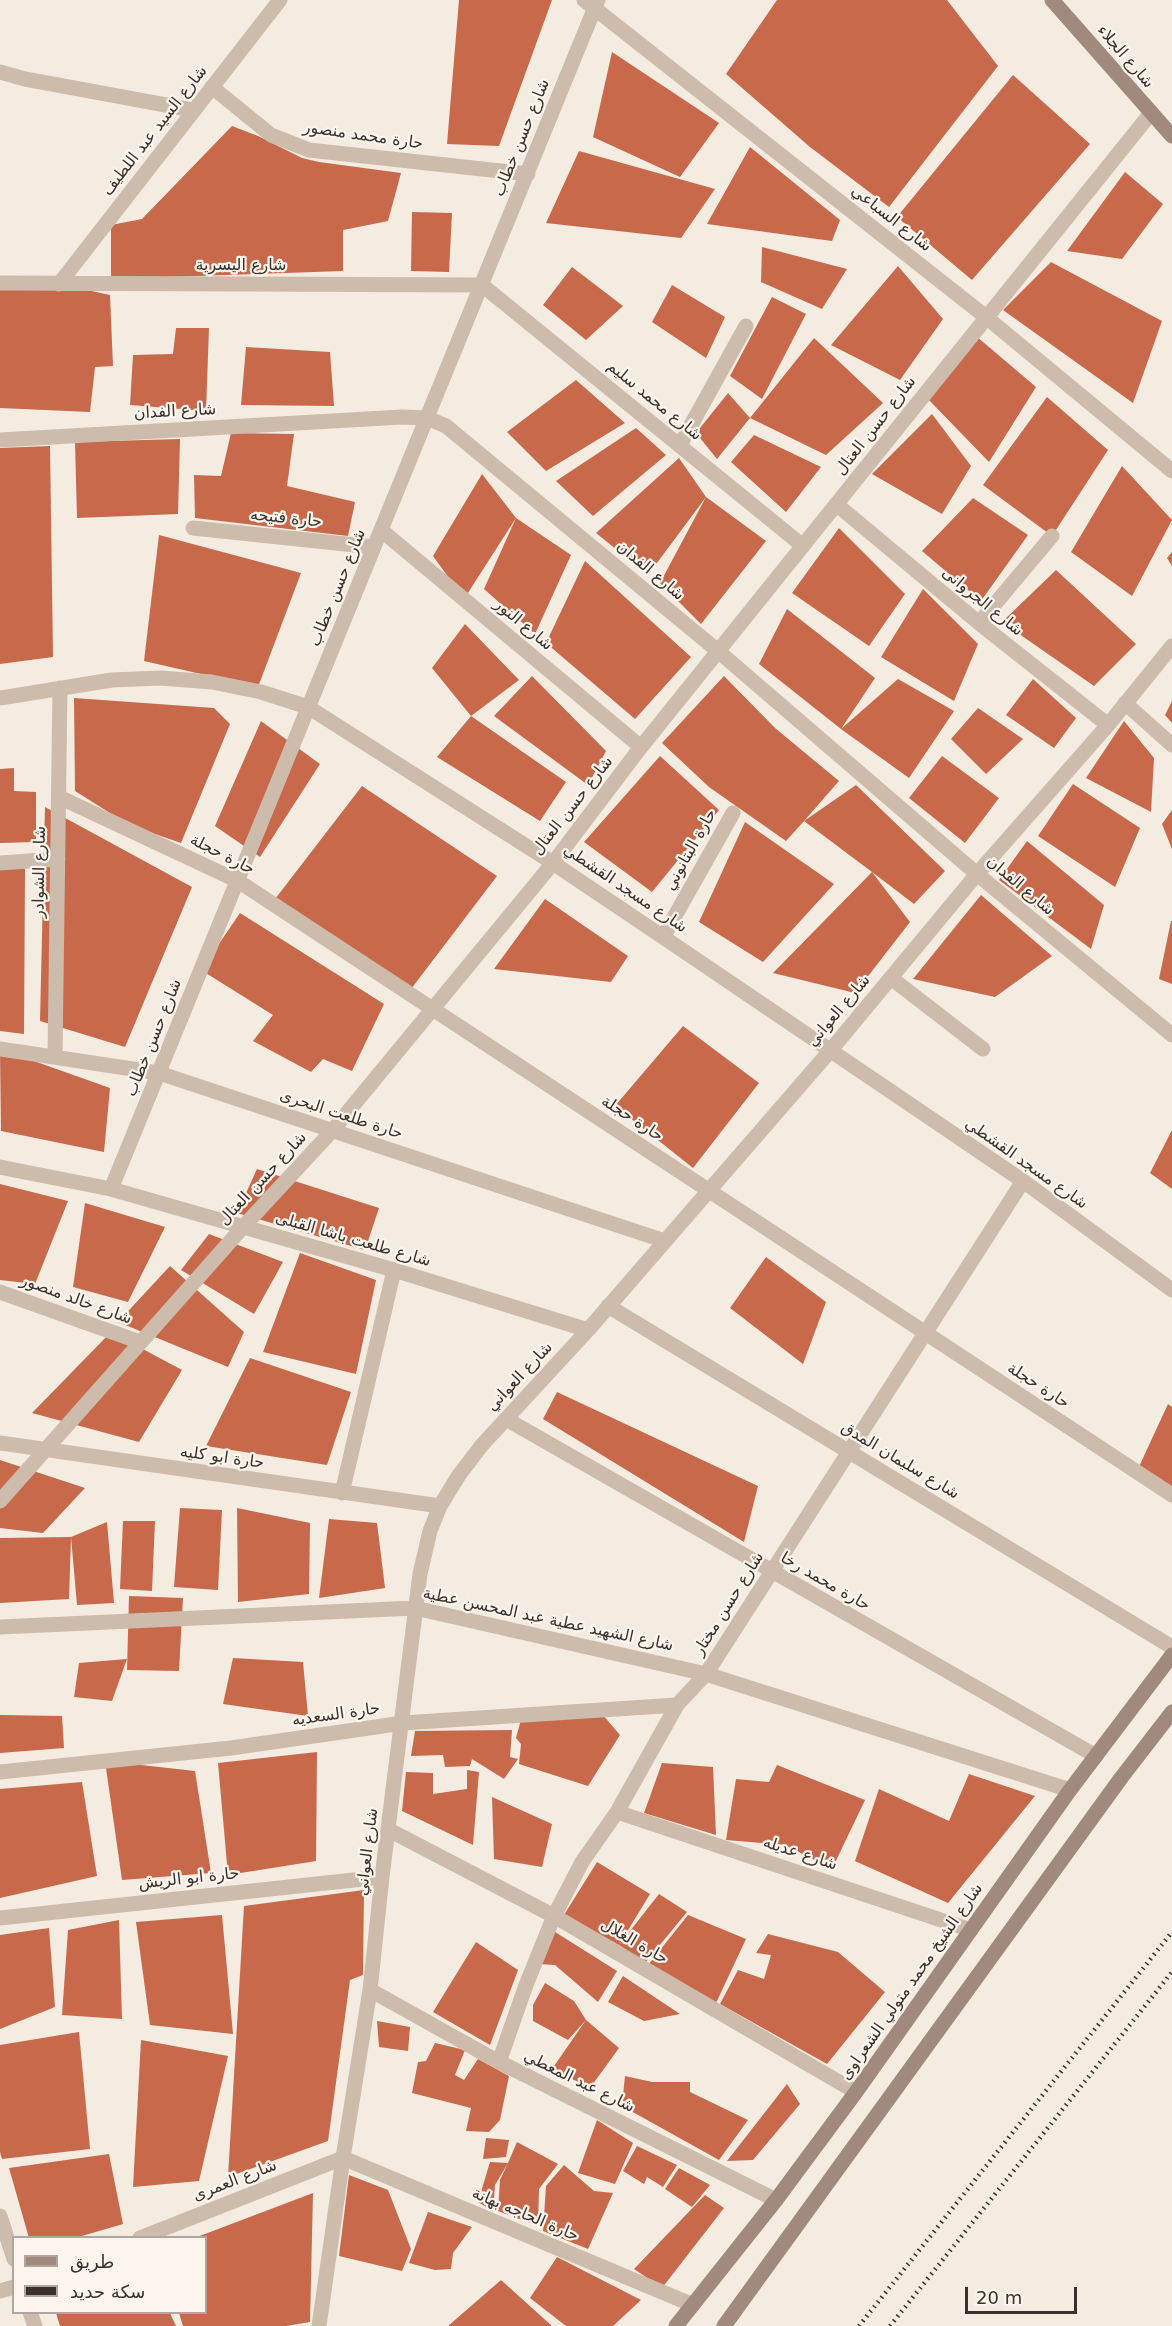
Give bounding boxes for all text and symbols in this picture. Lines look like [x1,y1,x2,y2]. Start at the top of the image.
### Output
street label: شارع الجلاء [1092,22,1158,92]
street label: شارع السيد عبد اللطيف [98,62,212,200]
street label: شارع حسن خطاب [490,76,554,200]
street label: حارة محمد منصور [302,118,424,154]
street label: شارع السباعي [847,182,935,256]
street label: شارع اليسرية [196,256,286,276]
street label: شارع محمد سليم [603,357,705,445]
street label: شارع حسن العتال [831,373,921,479]
street label: شارع الفدان [133,400,217,424]
street label: حارة فتيحه [249,506,323,532]
street label: شارع حسن خطاب [306,526,370,650]
street label: شارع الفدان [612,537,688,605]
street label: شارع الجروانى [937,563,1027,641]
street label: شارع النور [490,595,556,655]
street label: شارع حسن العتال [528,753,618,859]
street label: حارة البتانوني [661,806,721,894]
street label: شارع الشوادر [30,826,50,918]
street label: حارة حجلة [186,831,258,879]
street label: شارع مسجد القشطي [559,840,691,938]
street label: شارع الفدان [982,852,1058,920]
street label: شارع العواني [803,971,875,1051]
street label: شارع حسن خطاب [122,976,186,1100]
street label: حارة طلعت البحرى [277,1086,405,1144]
street label: حارة حجلة [597,1092,667,1146]
street label: شارع مسجد القشطي [961,1114,1091,1214]
street label: شارع حسن العتال [215,1128,311,1230]
street label: شارع طلعت باشا القبلى [273,1209,433,1271]
street label: شارع خالد منصور [18,1271,134,1329]
street label: شارع العواني [483,1338,557,1416]
street label: حارة حجلة [1003,1359,1073,1413]
street label: شارع سليمان المدق [837,1418,963,1504]
street label: حارة ابو كليه [179,1443,265,1473]
street label: شارع حسن مختار [689,1549,769,1659]
street label: حارة محمد رخا [777,1549,873,1615]
street label: شارع الشهيد عطية عبد المحسن عطية [421,1584,675,1656]
street label: حارة السعديه [291,1699,381,1731]
street label: شارع العواني [353,1807,383,1897]
street label: شارع عديله [760,1833,840,1875]
street label: حارة ابو الريش [138,1864,240,1894]
street label: شارع الشيخ محمد متولي الشعراوى [836,1880,988,2084]
street label: حارة الغلال [597,1915,671,1969]
street label: شارع عبد المعطي [520,2047,638,2117]
street label: شارع العمرى [190,2156,280,2206]
street label: حارة الحاجه بهانة [469,2184,581,2246]
legend [12,2236,207,2314]
text: طريق [70,2251,114,2272]
scale bar [968,2275,1080,2313]
text: سكة حديد [70,2281,145,2302]
text: 20 m [976,2287,1022,2308]

